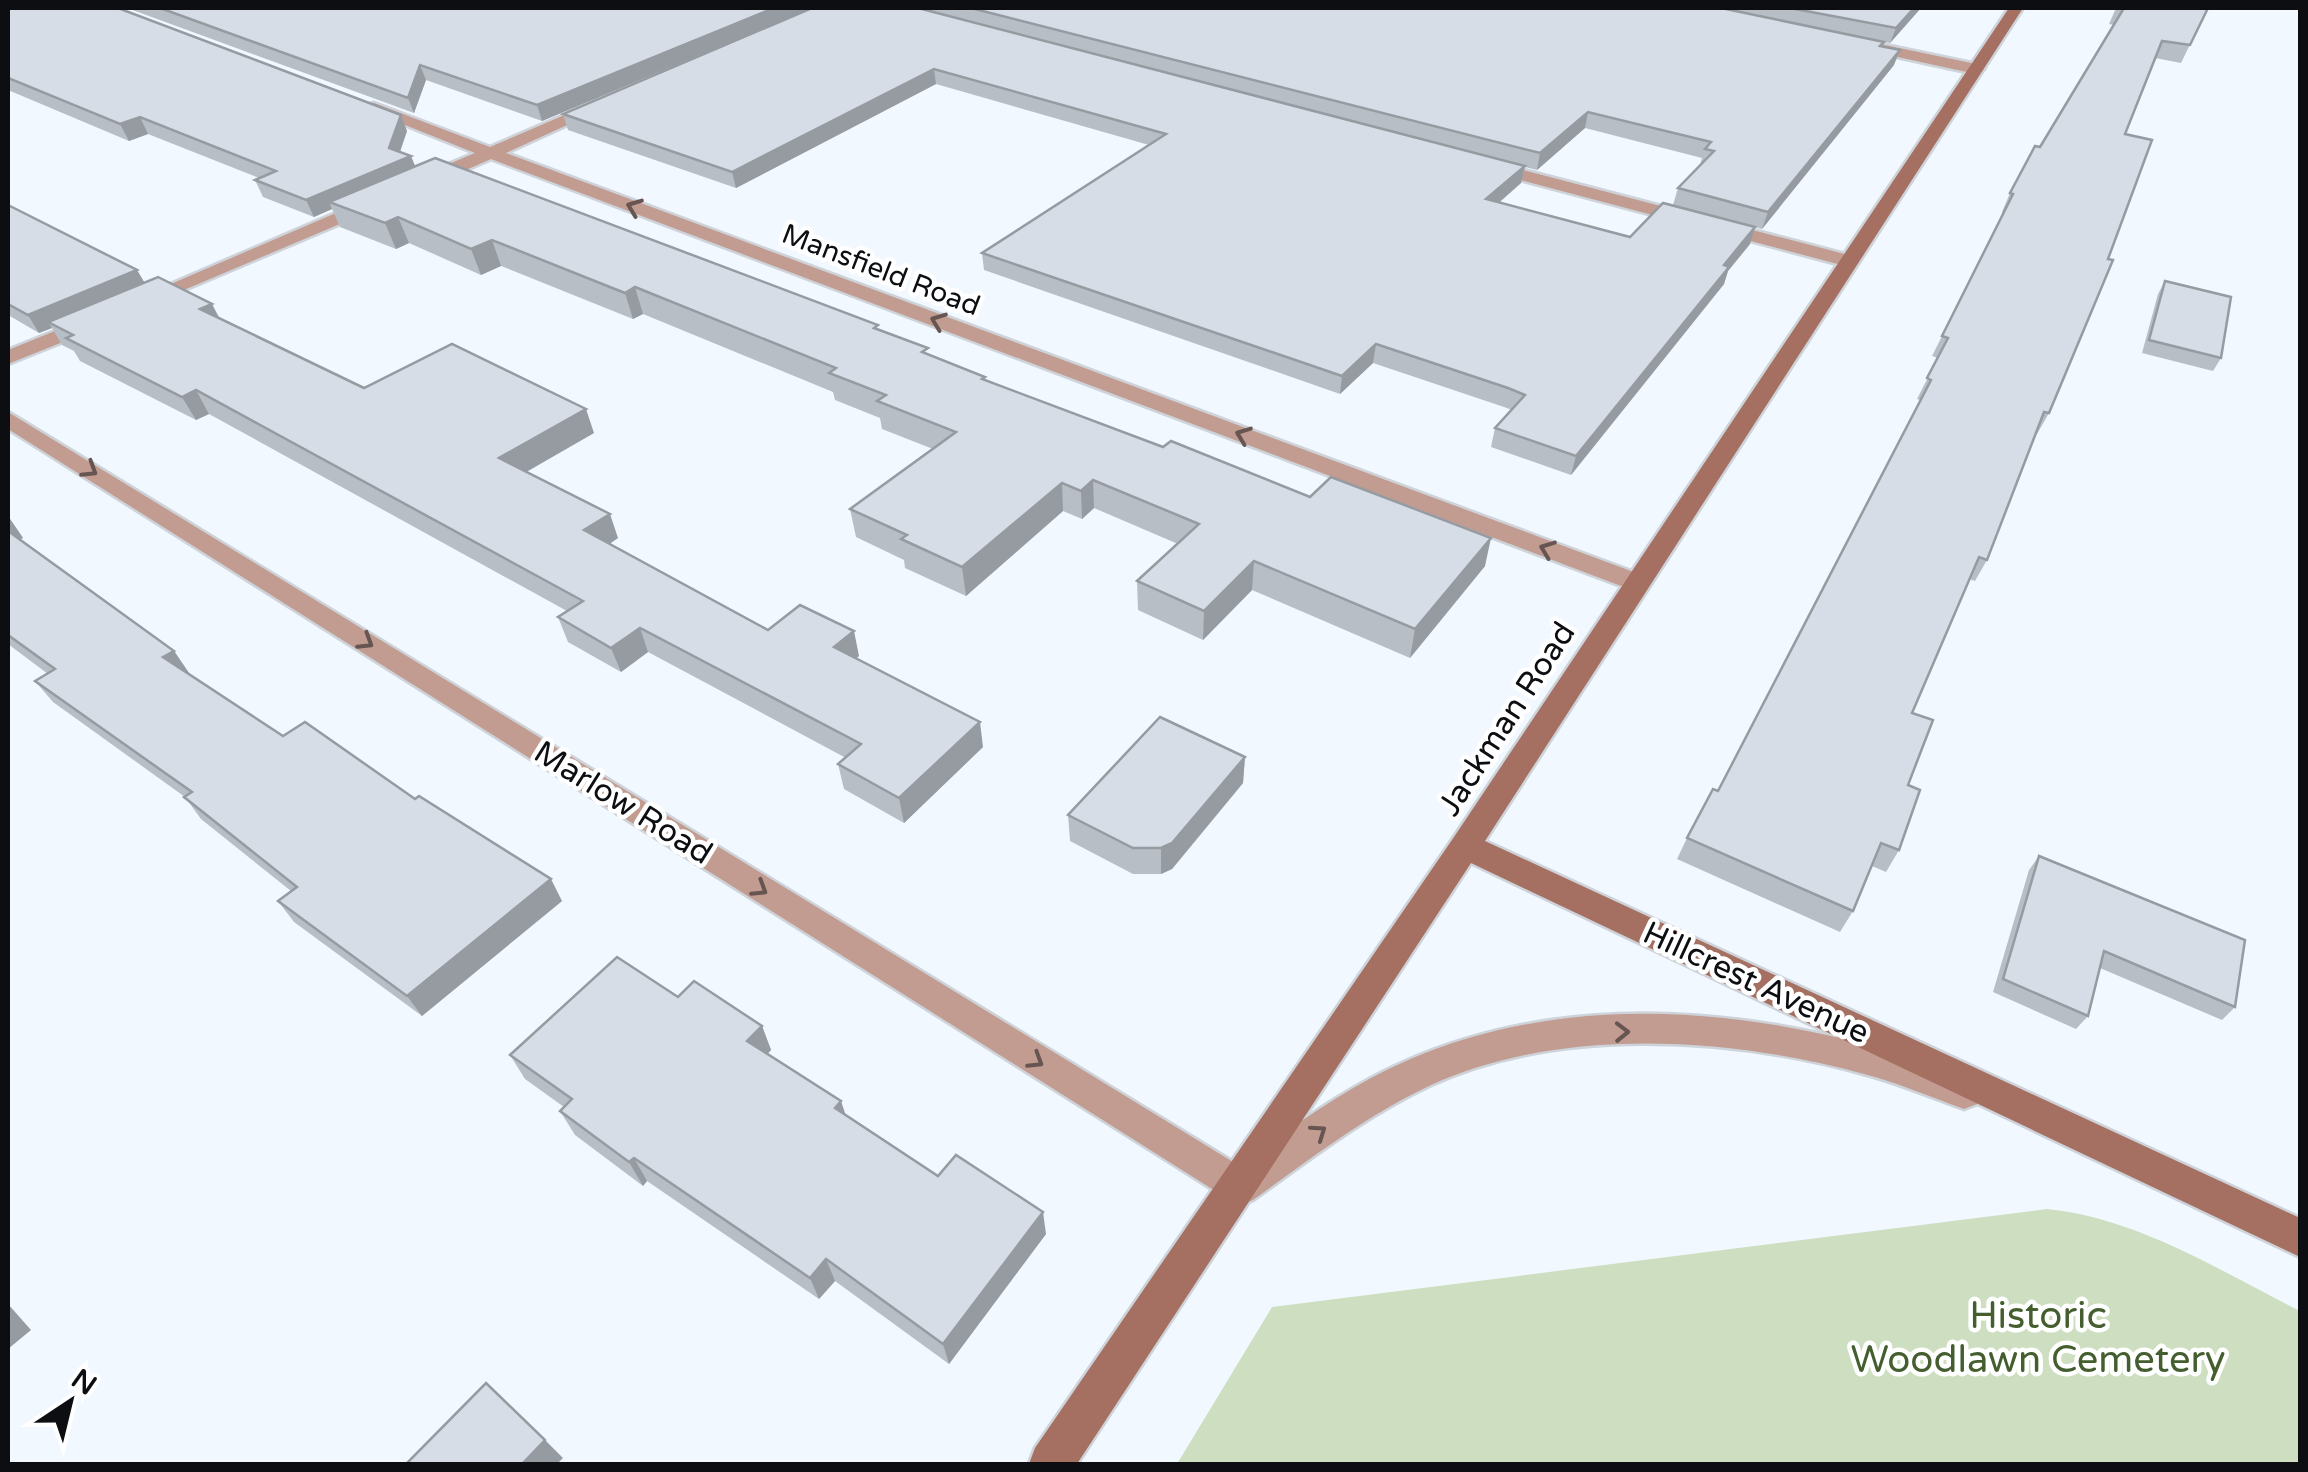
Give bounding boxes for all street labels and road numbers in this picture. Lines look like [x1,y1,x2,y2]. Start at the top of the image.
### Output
street label: Mansfield Road [777,217,985,323]
street label: Jackman Road [1430,615,1584,823]
street label: Marlow Road [527,733,719,873]
street label: Hillcrest Avenue [1637,914,1875,1052]

